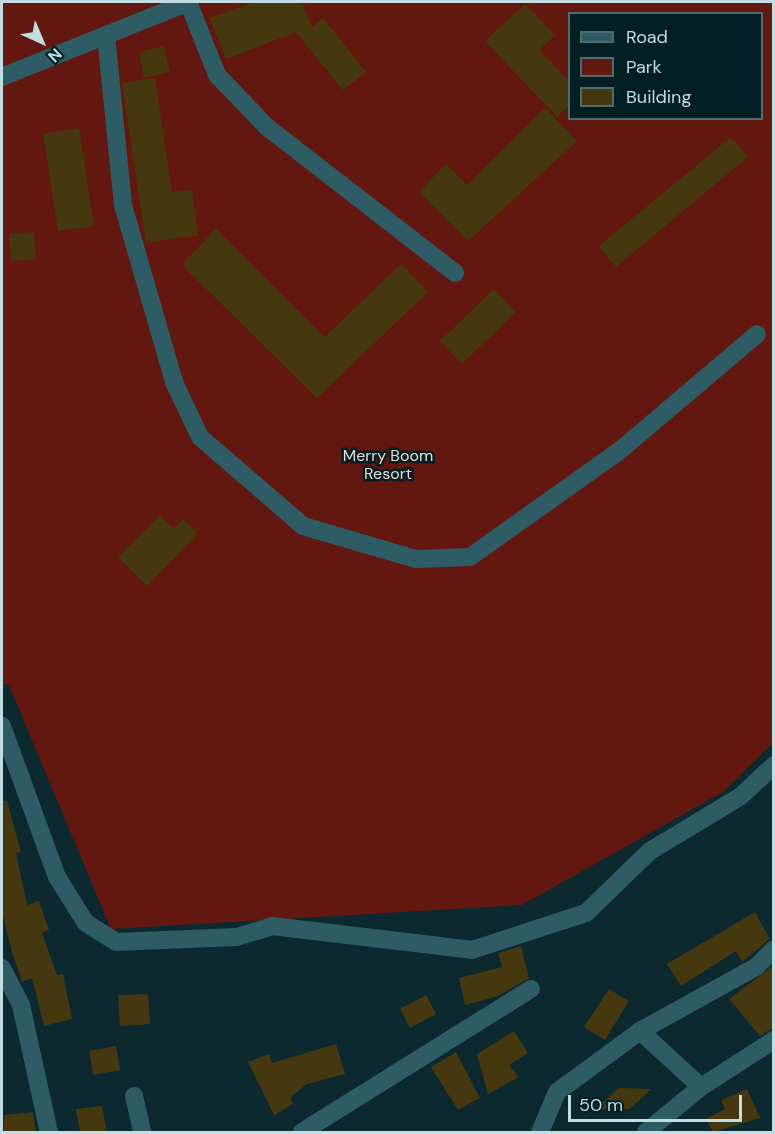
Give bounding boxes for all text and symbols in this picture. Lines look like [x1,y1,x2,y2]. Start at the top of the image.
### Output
north arrow [12,12,72,72]
legend [568,12,763,120]
text: Road [626,25,668,49]
text: N [43,44,66,67]
text: Park [626,55,662,79]
text: Building [626,85,691,109]
park label: Merry Boom Resort [343,446,433,484]
scale bar [571,1083,745,1121]
text: 50 m [579,1093,623,1117]

